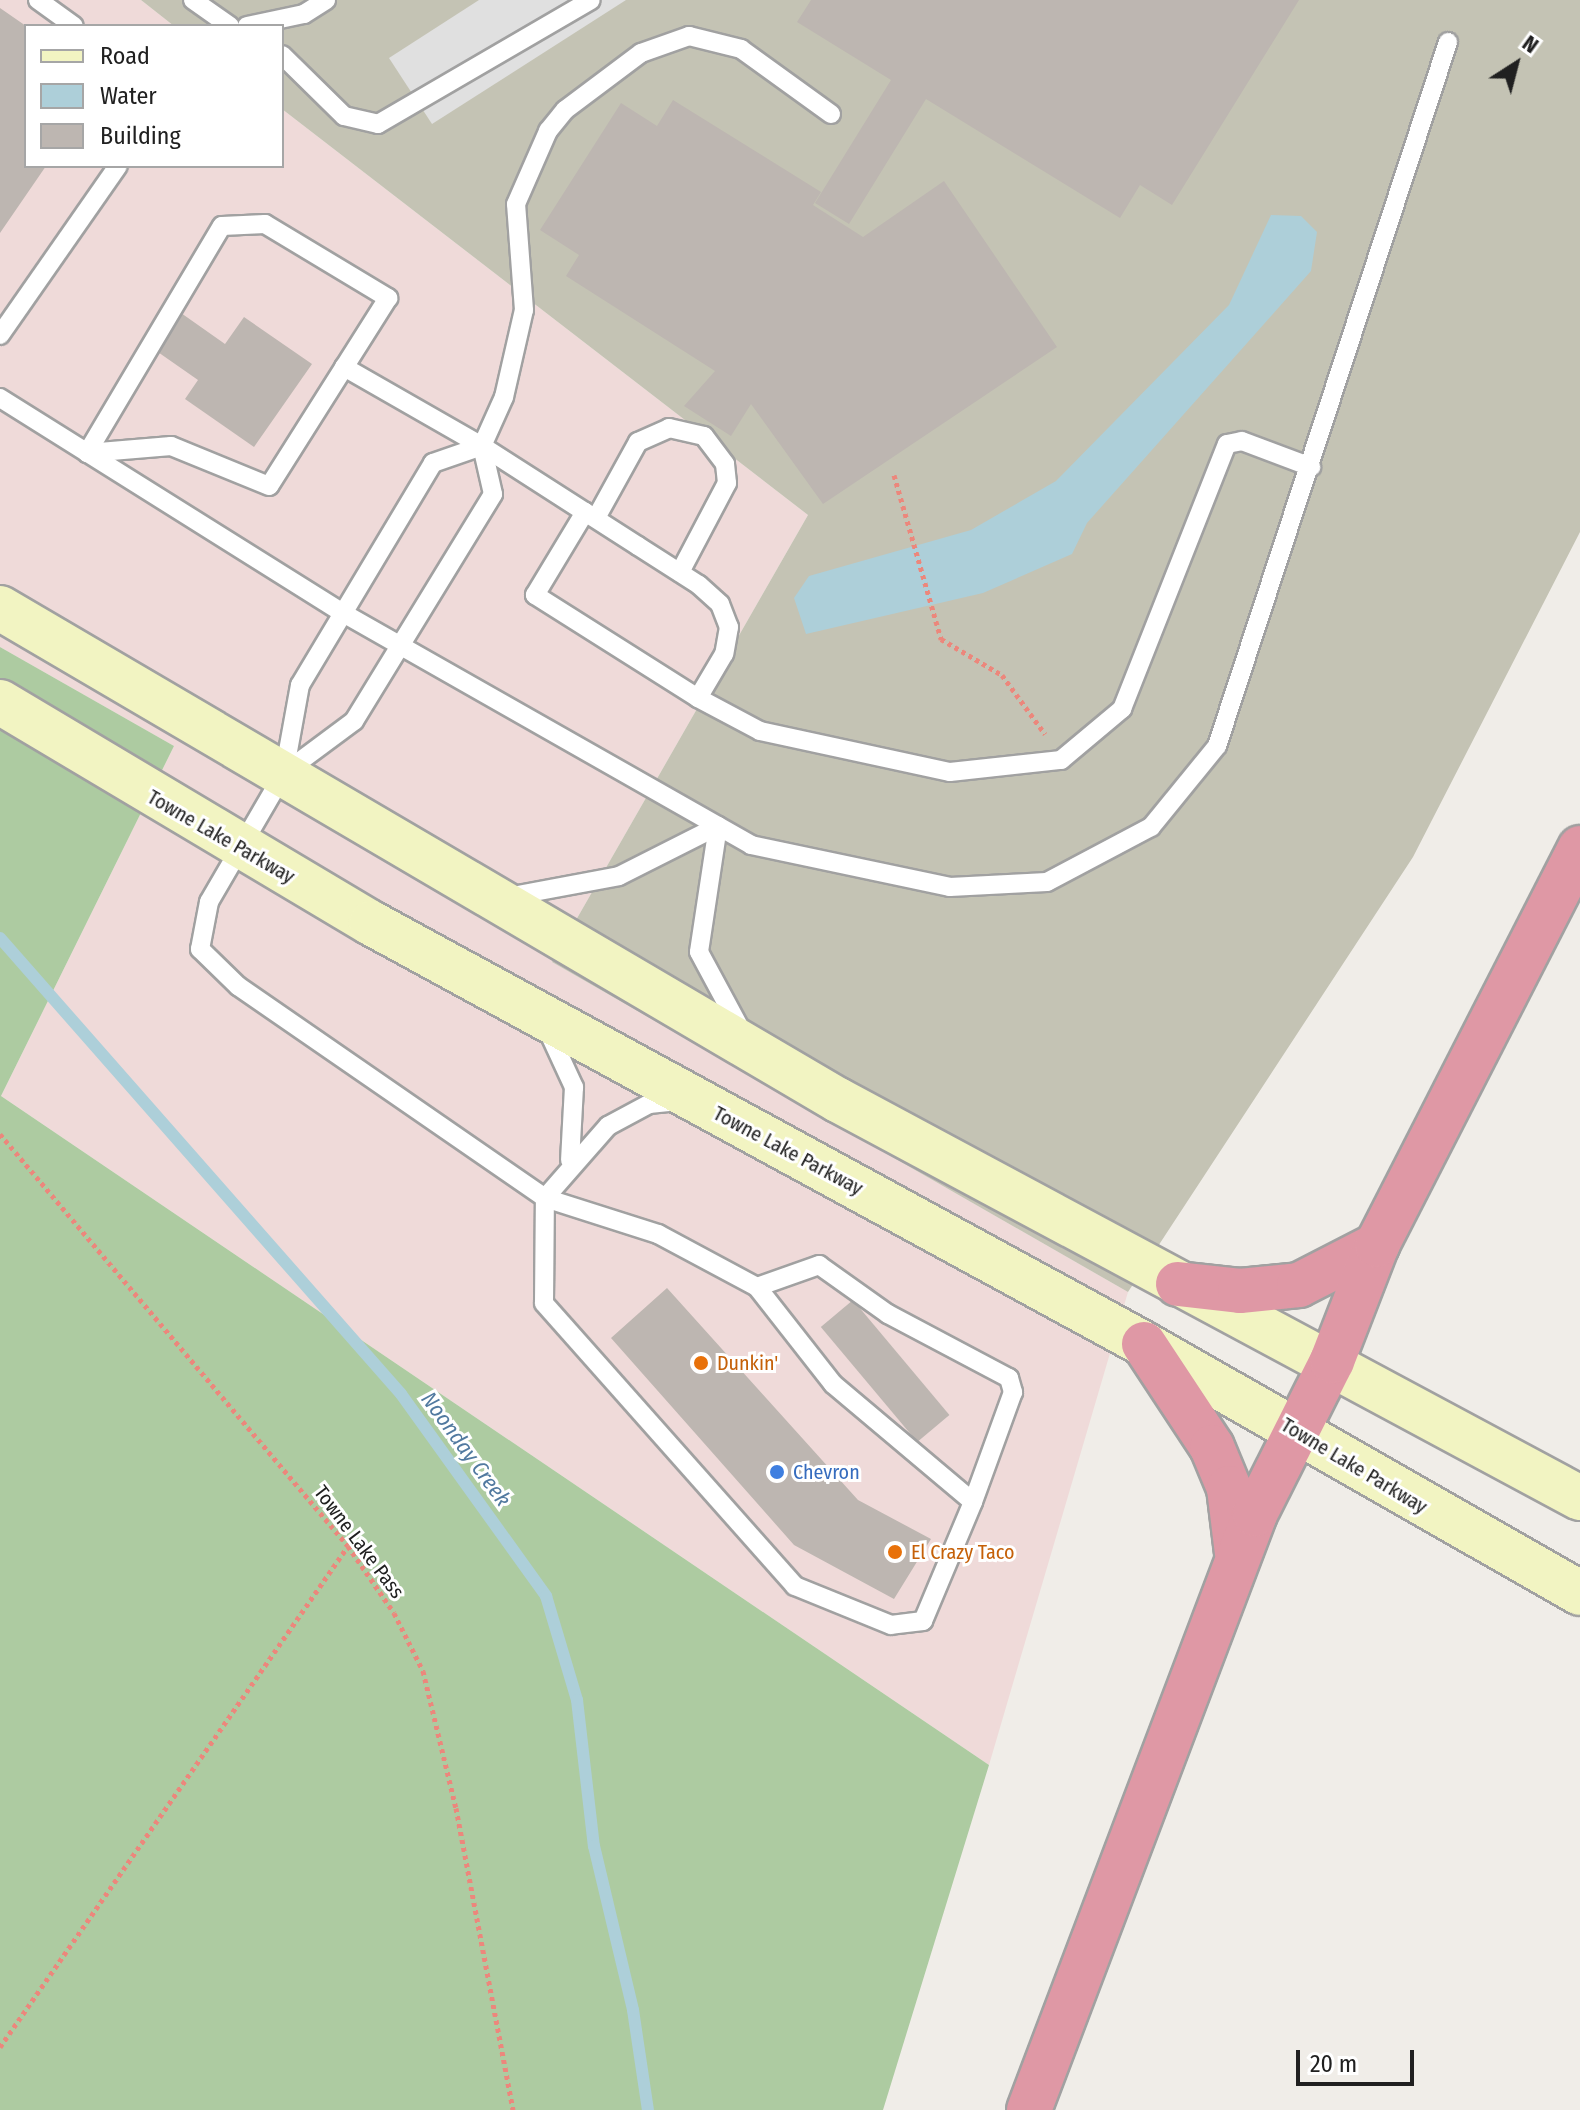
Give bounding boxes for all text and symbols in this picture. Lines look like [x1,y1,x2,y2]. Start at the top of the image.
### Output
legend [24,24,284,168]
north arrow [1476,24,1556,104]
text: N [1517,29,1544,59]
text: Road [100,42,150,70]
text: Water [100,82,157,110]
text: Building [100,122,181,150]
street label: Towne Lake Parkway [143,785,299,889]
street label: Towne Lake Parkway [709,1101,867,1201]
place label: Dunkin' [717,1351,778,1375]
marker: Dunkin' [692,1354,710,1372]
water label: Noonday Creek [416,1387,516,1511]
street label: Towne Lake Parkway [1277,1413,1431,1519]
place label: Chevron [793,1460,860,1484]
marker: Chevron [768,1463,786,1481]
street label: Towne Lake Pass [309,1481,409,1603]
place label: El Crazy Taco [911,1540,1015,1564]
marker: El Crazy Taco [886,1543,904,1561]
scale bar [1300,2034,1418,2084]
text: 20 m [1310,2050,1357,2078]

